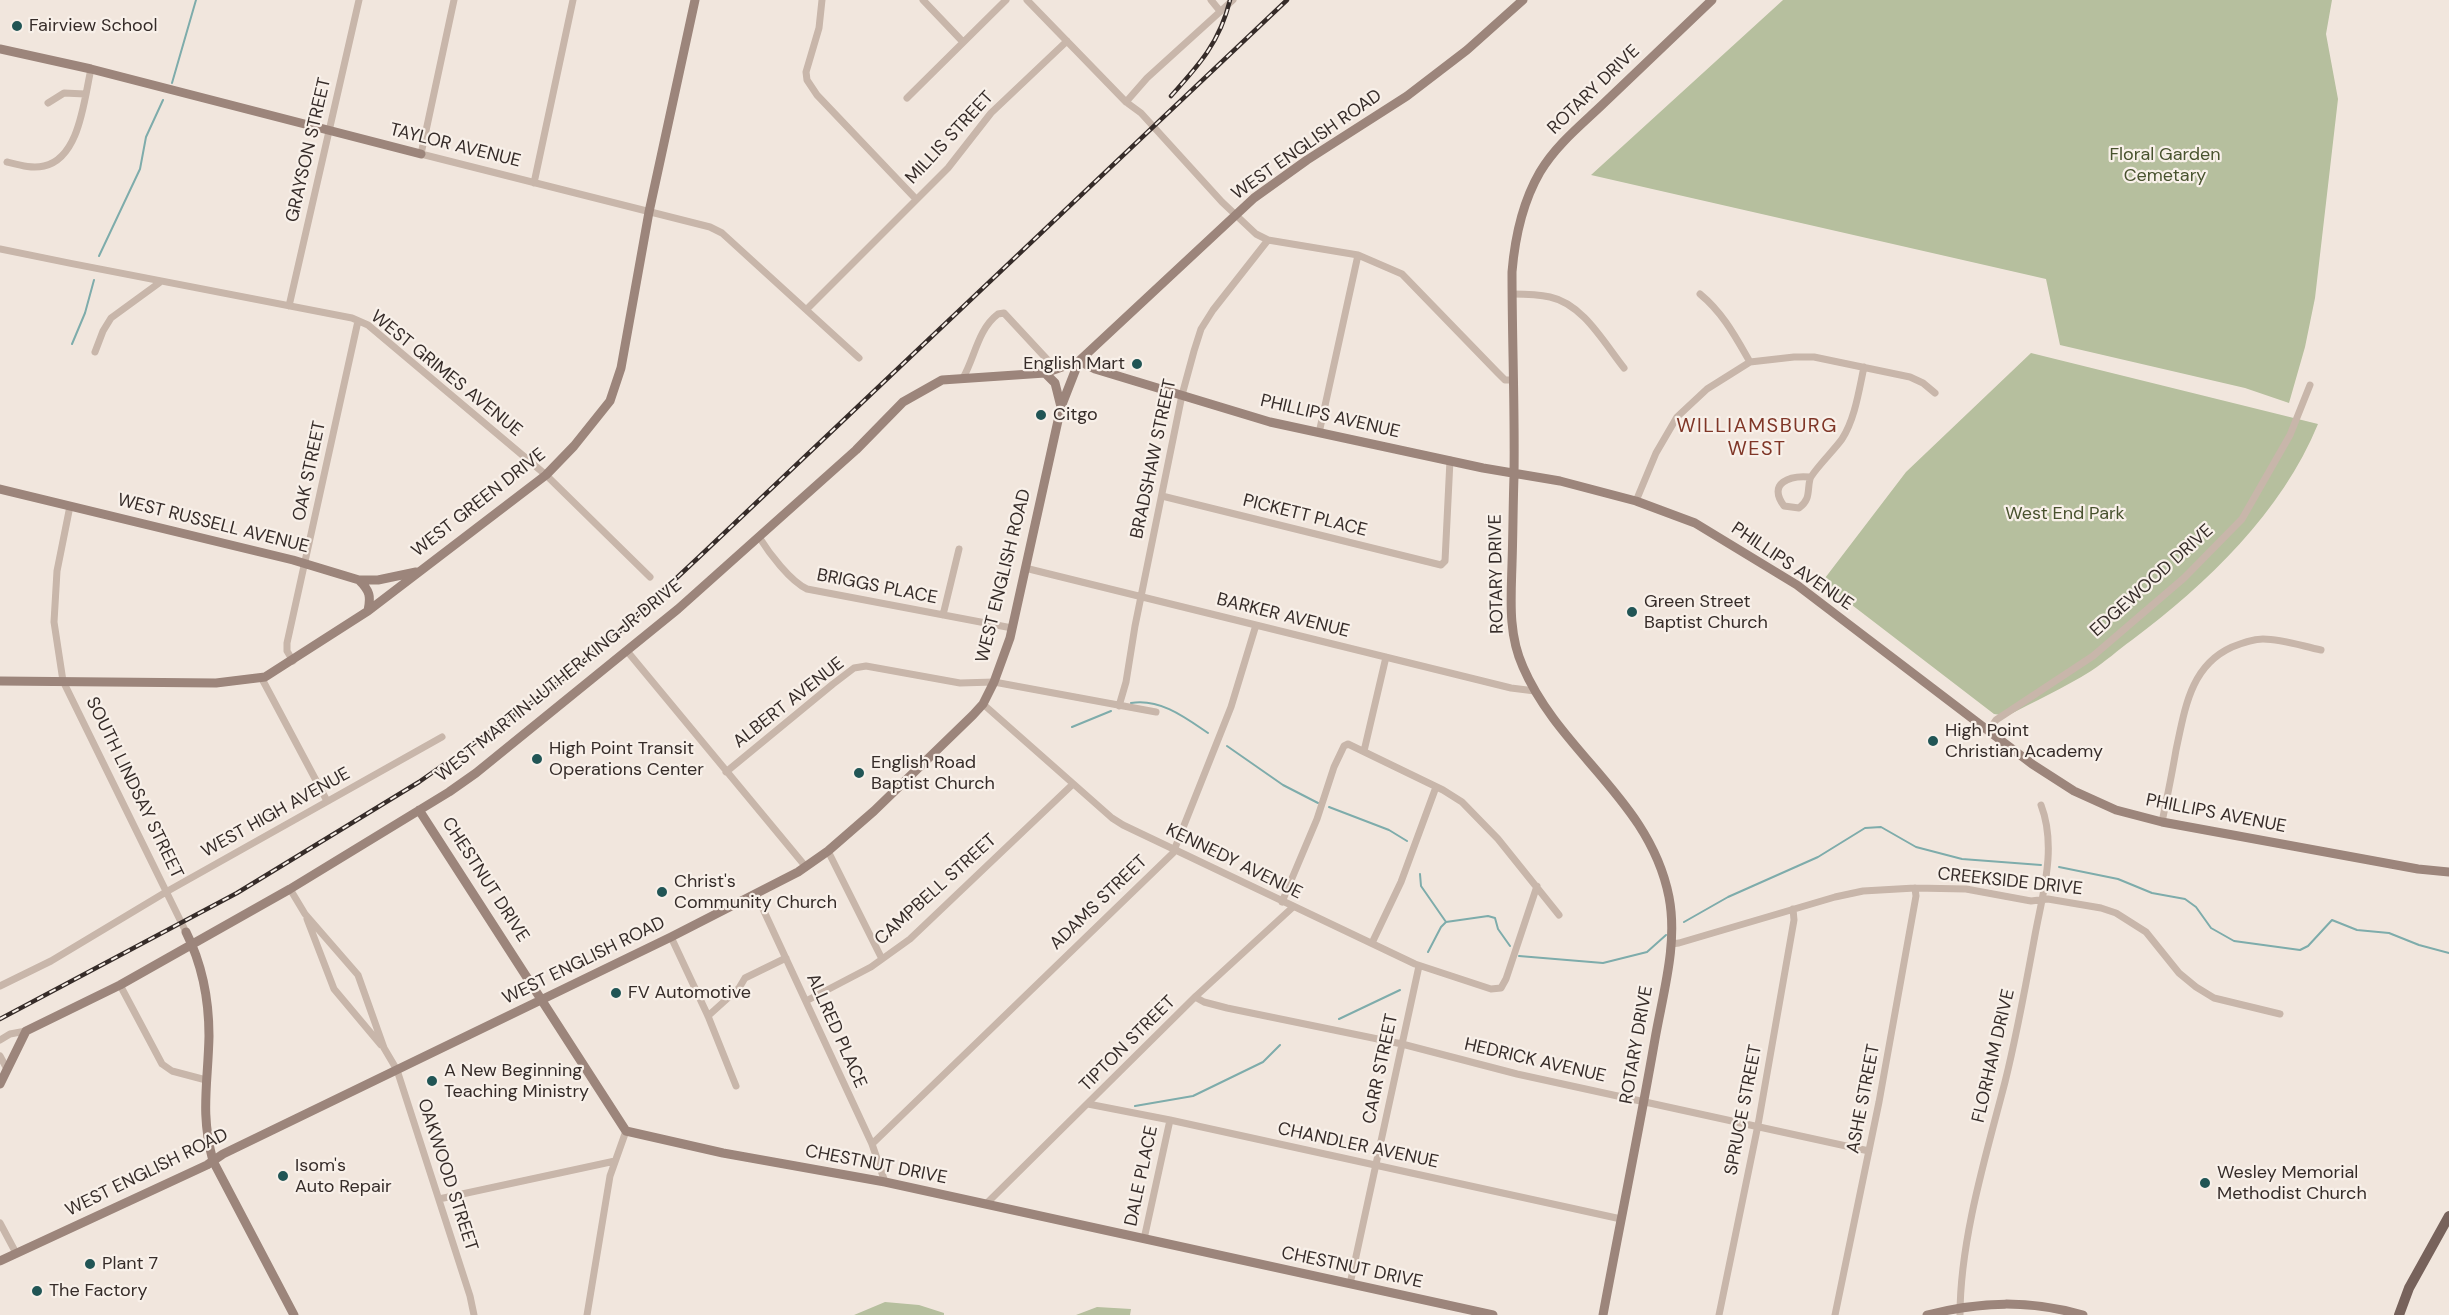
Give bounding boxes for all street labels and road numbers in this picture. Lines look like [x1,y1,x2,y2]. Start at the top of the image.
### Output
street label: ROTARY DRIVE [1544,41,1644,139]
street label: GRAYSON STREET [282,76,336,224]
street label: WEST ENGLISH ROAD [1228,85,1386,205]
street label: MILLIS STREET [901,87,999,189]
street label: TAYLOR AVENUE [387,119,523,173]
street label: WEST GRIMES AVENUE [366,306,526,442]
street label: BRADSHAW STREET [1127,377,1181,541]
street label: PHILLIPS AVENUE [1258,390,1402,444]
street label: OAK STREET [289,419,331,523]
street label: WEST GREEN DRIVE [408,444,550,562]
street label: WEST ENGLISH ROAD [972,487,1036,665]
street label: WEST RUSSELL AVENUE [115,490,311,558]
street label: PICKETT PLACE [1241,490,1369,542]
street label: ROTARY DRIVE [1485,514,1509,634]
street label: PHILLIPS AVENUE [1727,518,1857,616]
street label: EDGEWOOD DRIVE [2086,520,2218,642]
street label: BRIGGS PLACE [815,565,939,609]
street label: WEST MARTIN LUTHER KING JR DRIVE [432,575,686,787]
street label: BARKER AVENUE [1214,589,1352,643]
street label: ALBERT AVENUE [729,653,849,753]
street label: SOUTH LINDSAY STREET [81,694,187,882]
street label: WEST HIGH AVENUE [198,763,354,863]
street label: PHILLIPS AVENUE [2144,790,2288,838]
street label: CHESTNUT DRIVE [437,814,533,946]
street label: KENNEDY AVENUE [1162,820,1306,904]
street label: CAMPBELL STREET [871,830,1001,950]
street label: ADAMS STREET [1046,851,1152,955]
street label: CREEKSIDE DRIVE [1936,864,2084,900]
street label: WEST ENGLISH ROAD [499,912,669,1010]
street label: ALLRED PLACE [801,970,871,1092]
street label: ROTARY DRIVE [1616,984,1658,1106]
street label: FLORHAM DRIVE [1968,987,2020,1125]
street label: TIPTON STREET [1076,992,1180,1096]
street label: CARR STREET [1359,1012,1403,1126]
street label: HEDRICK AVENUE [1462,1034,1608,1088]
street label: ASHE STREET [1843,1042,1885,1156]
street label: SPRUCE STREET [1721,1043,1767,1177]
street label: OAKWOOD STREET [412,1096,482,1254]
street label: CHANDLER AVENUE [1276,1118,1440,1174]
street label: WEST ENGLISH ROAD [62,1124,232,1222]
street label: DALE PLACE [1121,1124,1163,1228]
street label: CHESTNUT DRIVE [803,1141,949,1189]
street label: CHESTNUT DRIVE [1279,1242,1425,1294]

